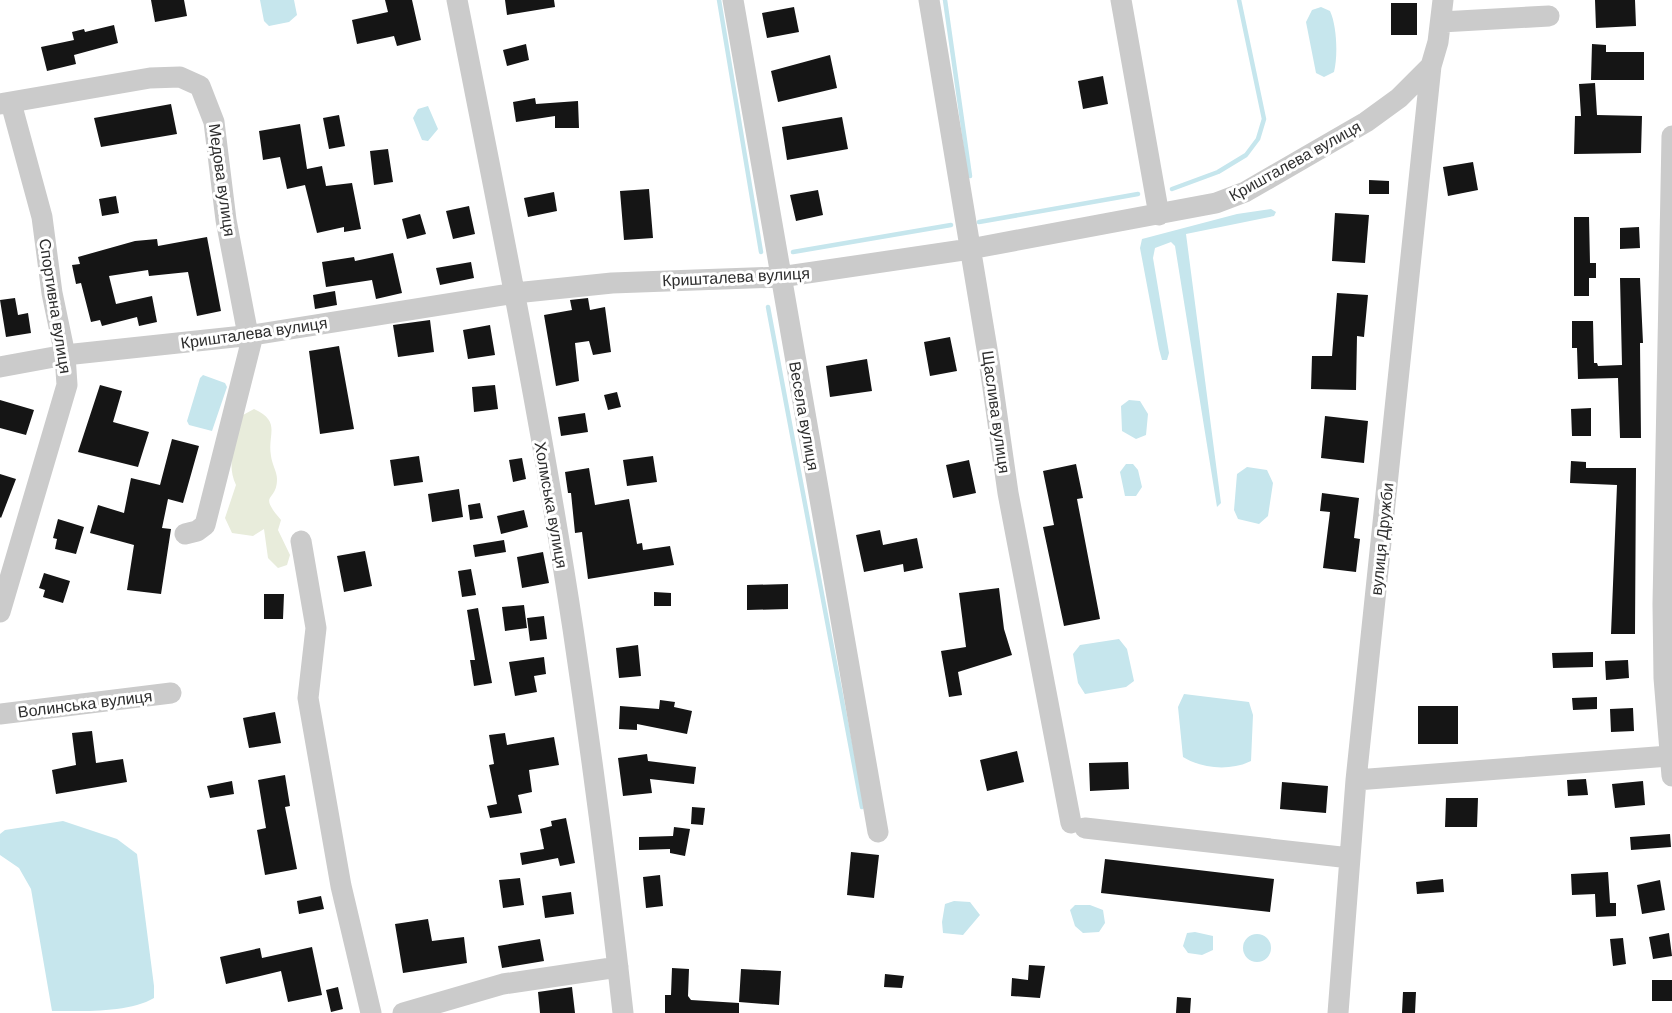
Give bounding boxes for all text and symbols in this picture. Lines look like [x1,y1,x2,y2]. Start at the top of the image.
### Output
street label: Кришталева вулиця [1226,118,1364,204]
street label: Медова вулиця [206,122,238,238]
street label: Спортивна вулиця [36,237,74,375]
street label: Кришталева вулиця [662,265,810,289]
street label: Кришталева вулиця [180,314,328,352]
street label: Щаслива вулиця [979,349,1013,475]
street label: Весела вулиця [786,360,822,472]
street label: Холмська вулиця [531,440,571,570]
street label: вулиця Дружби [1368,482,1396,596]
street label: Волинська вулиця [17,687,153,721]

